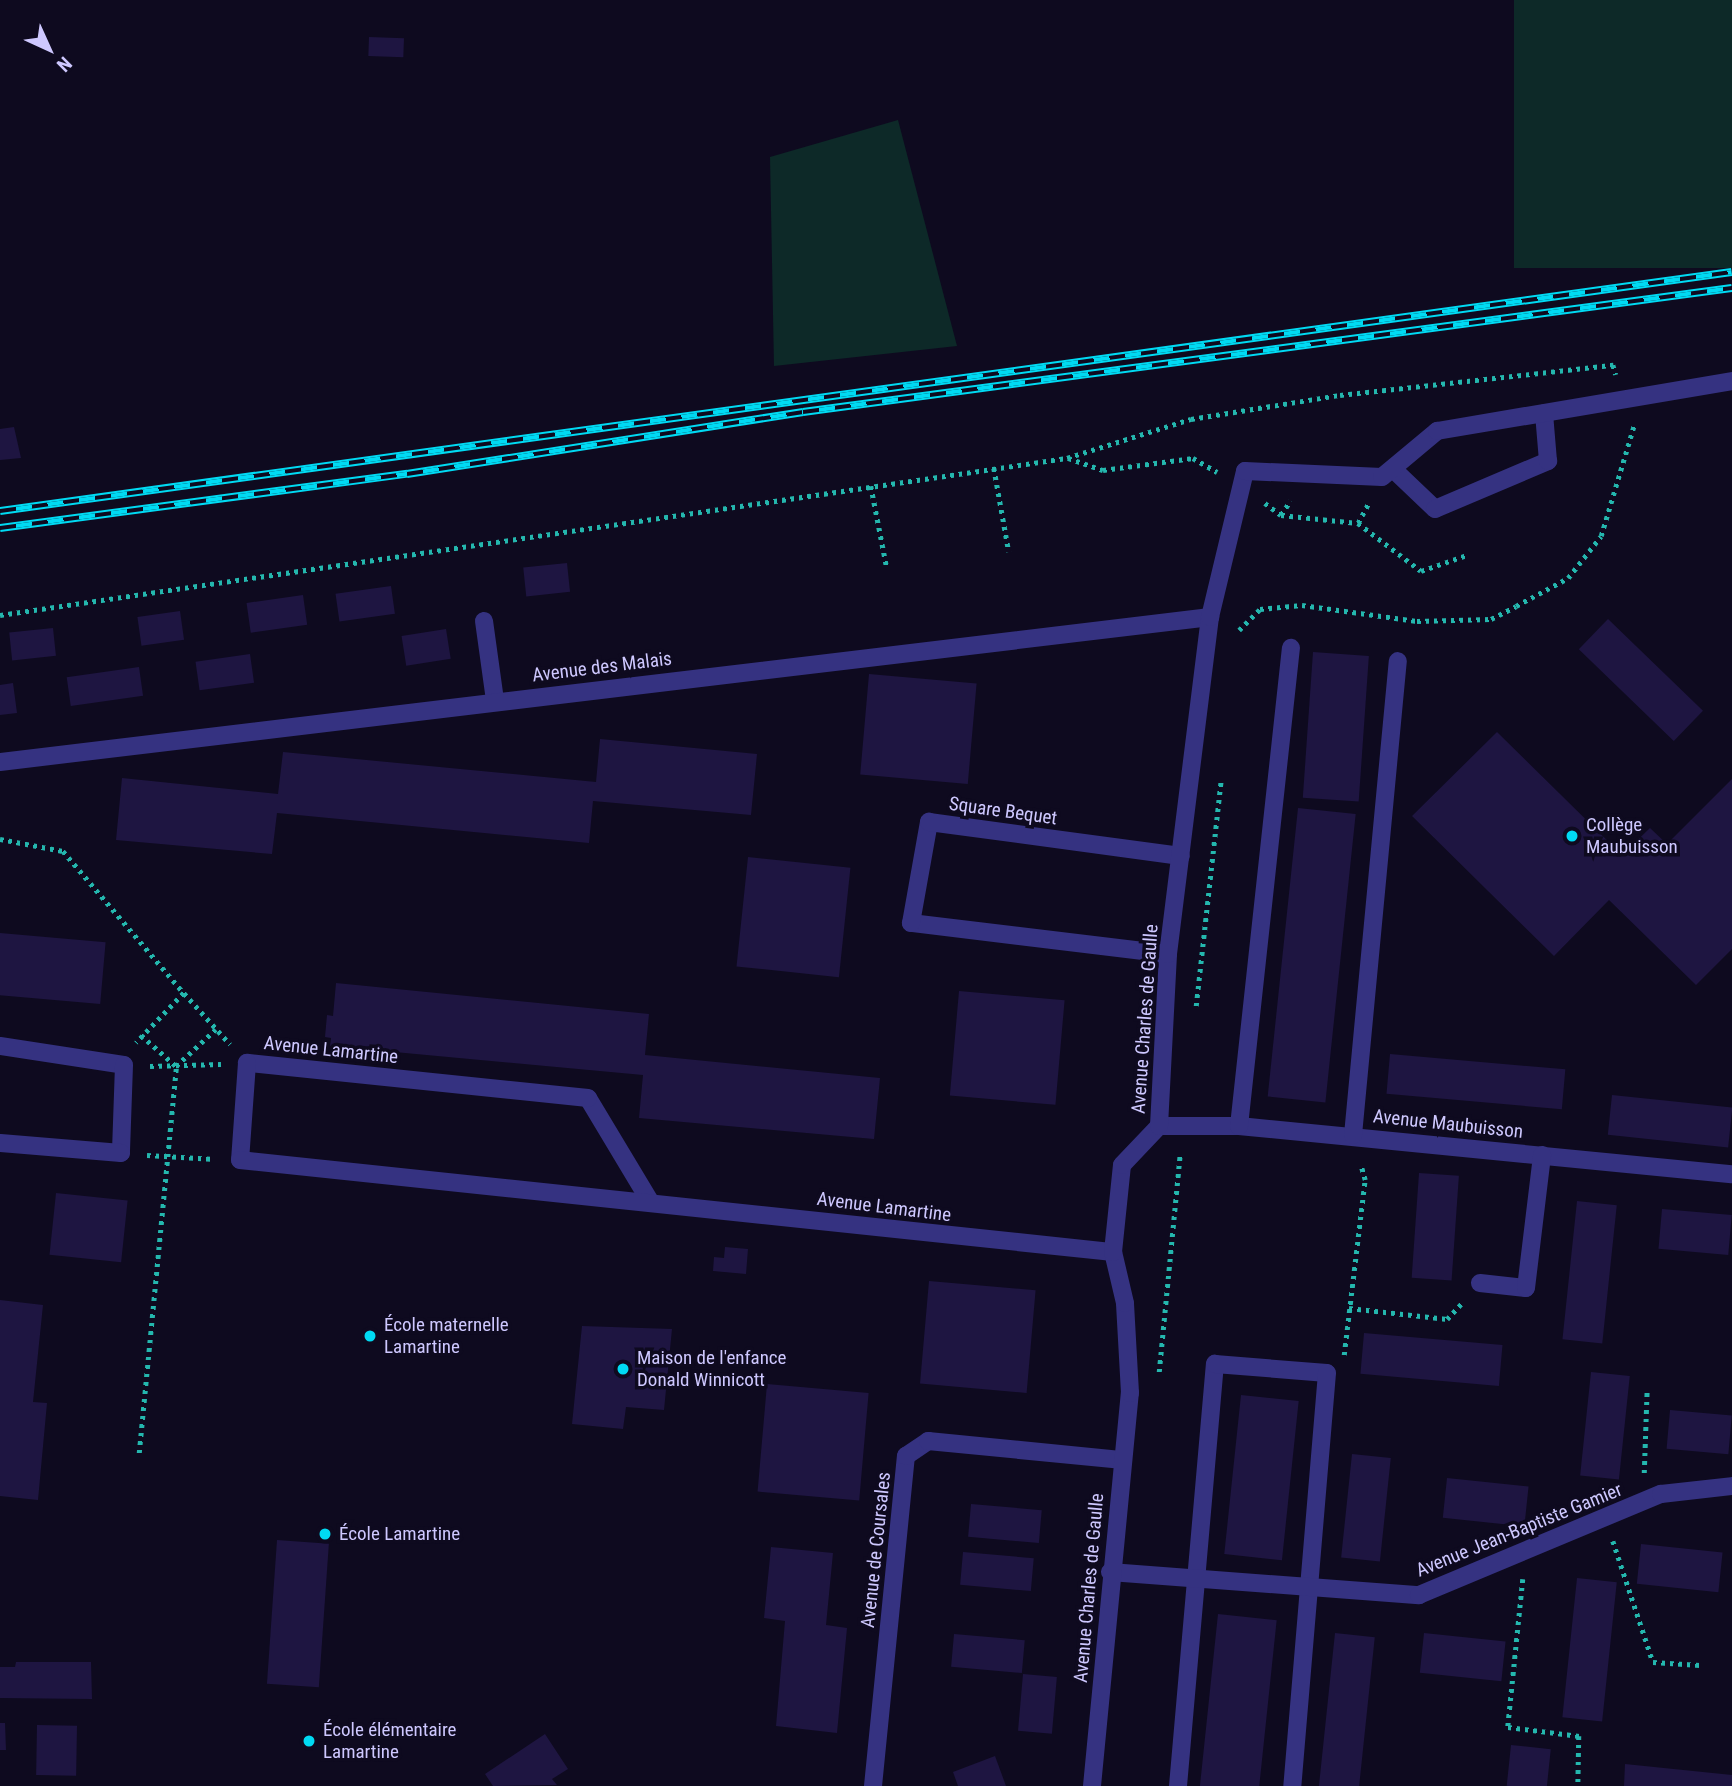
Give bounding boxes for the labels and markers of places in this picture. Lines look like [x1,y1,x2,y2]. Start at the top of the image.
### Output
place label: Collège Maubuisson [1586,814,1678,858]
marker: Collège Maubuisson [1564,828,1580,844]
place label: École maternelle Lamartine [384,1314,509,1358]
marker: École maternelle Lamartine [362,1328,378,1344]
place label: Maison de l'enfance Donald Winnicott [637,1347,787,1391]
marker: Maison de l'enfance Donald Winnicott [615,1361,631,1377]
place label: École Lamartine [339,1523,460,1545]
marker: École Lamartine [317,1526,333,1542]
place label: École élémentaire Lamartine [323,1719,456,1763]
marker: École élémentaire Lamartine [301,1733,317,1749]

